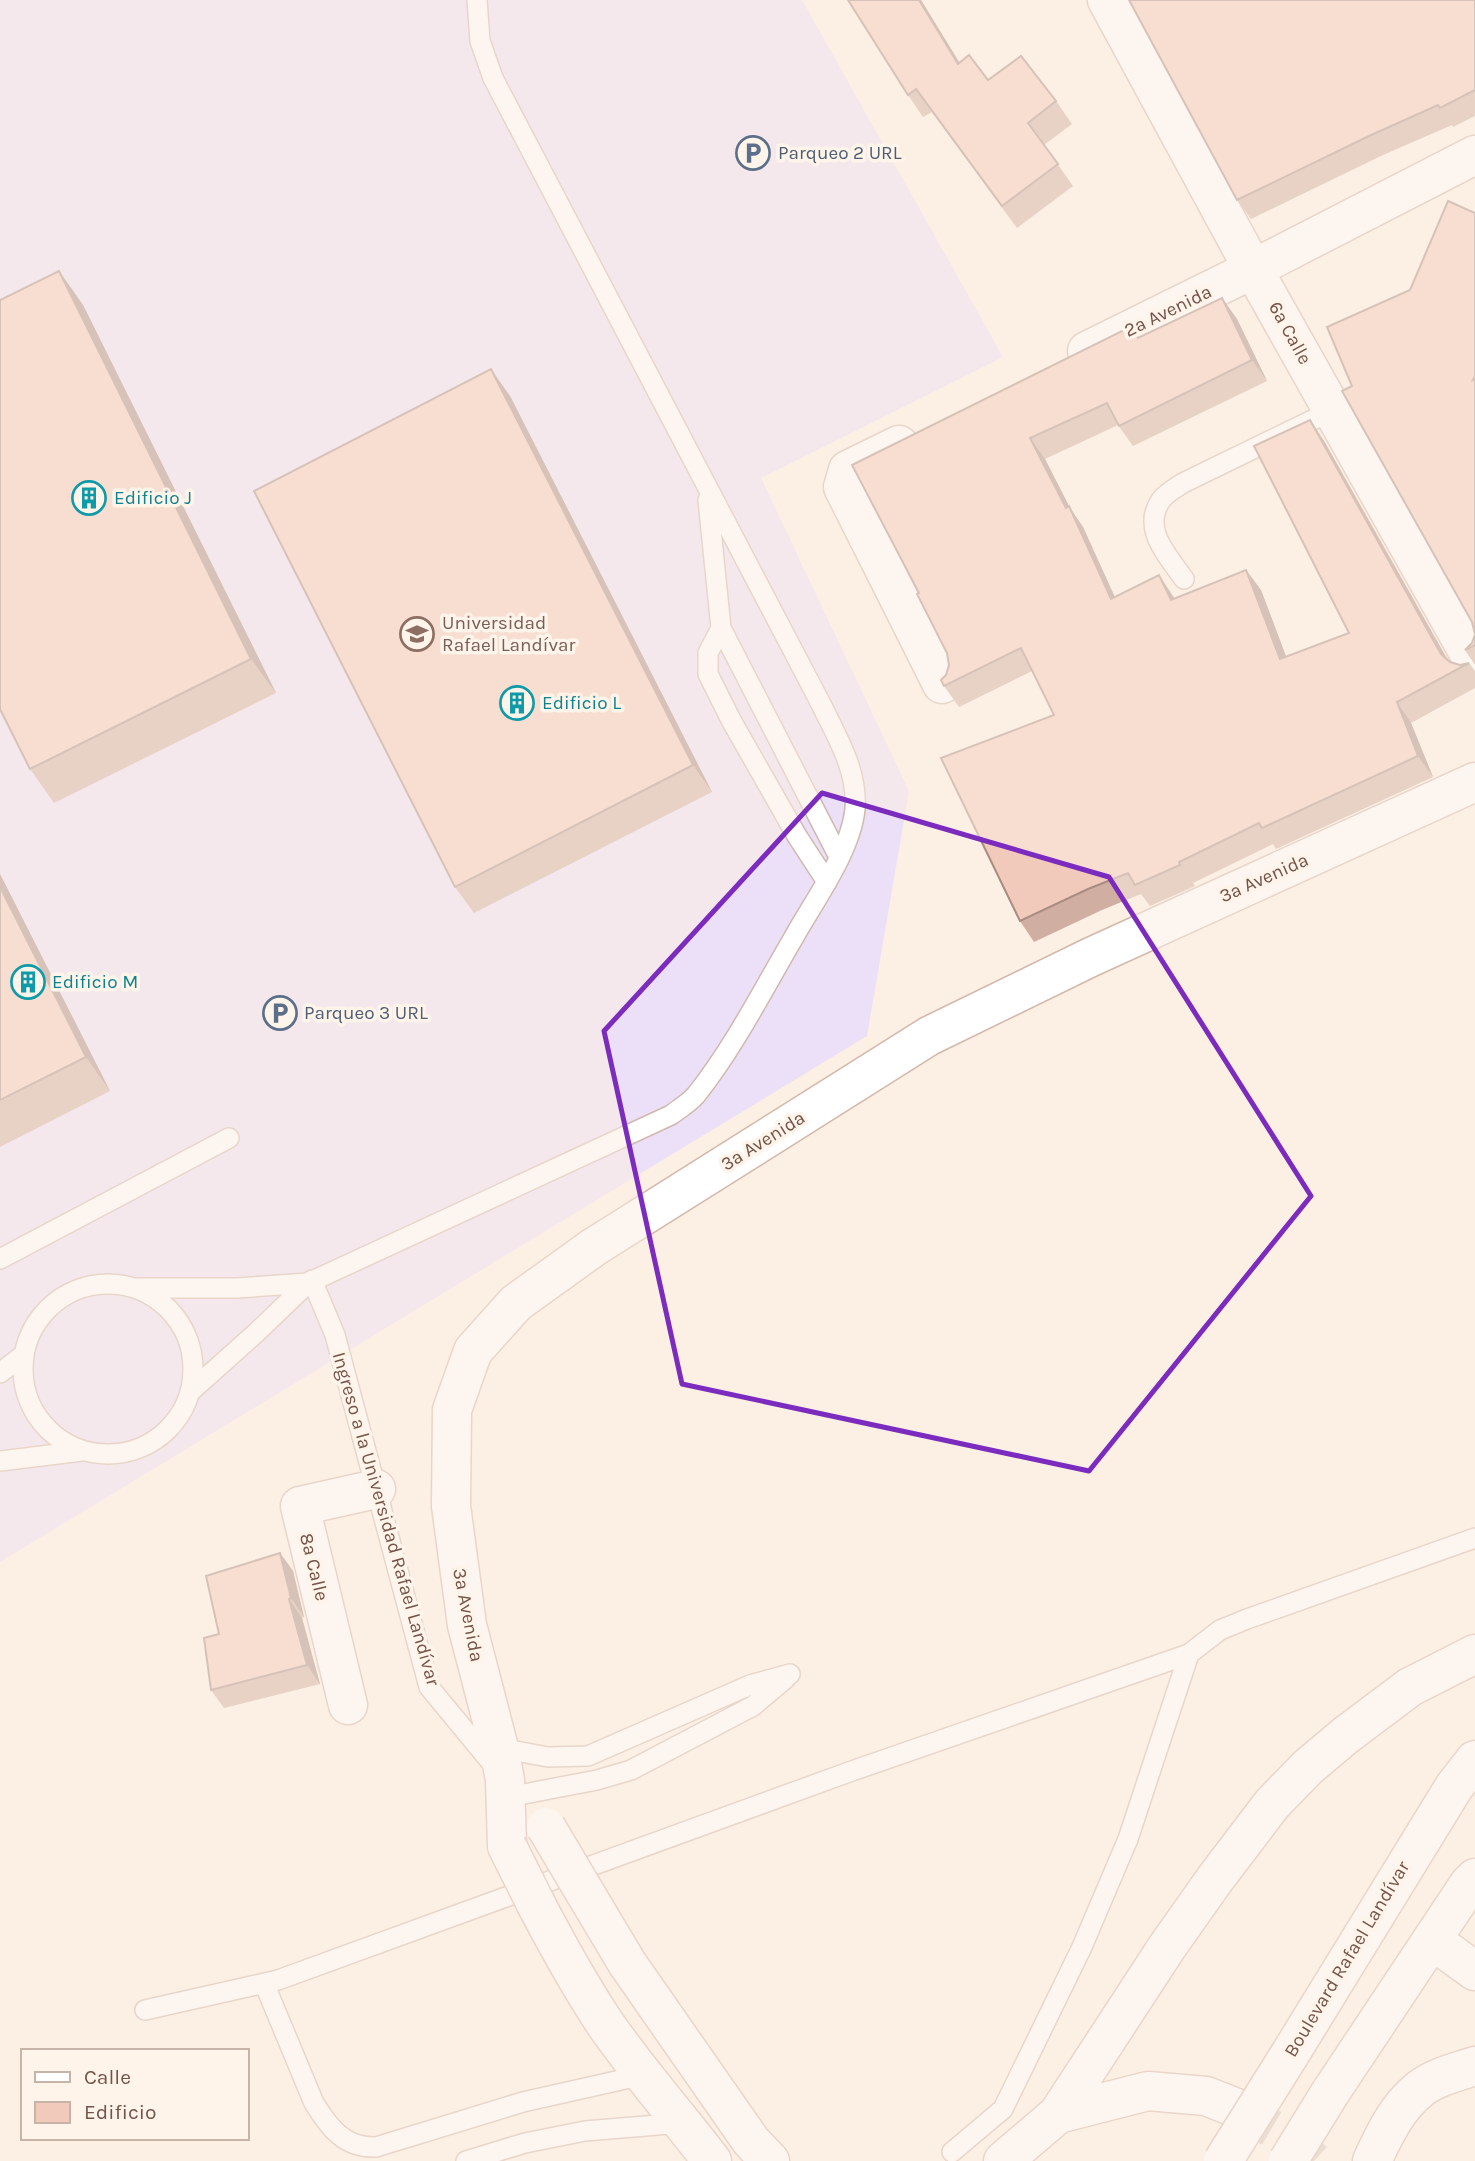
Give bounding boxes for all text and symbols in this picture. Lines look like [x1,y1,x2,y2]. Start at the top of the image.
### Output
parking icon: Parqueo 2 URL [734,134,772,172]
place label: Parqueo 2 URL [778,142,902,164]
street label: 2a Avenida [1121,280,1215,342]
street label: 6a Calle [1264,298,1316,368]
building icon: Edificio J [70,479,108,517]
place label: Edificio J [114,487,192,509]
place label: Universidad Rafael Landívar [442,612,575,656]
school or university icon: Universidad Rafael Landívar [398,615,436,653]
building icon: Edificio L [498,684,536,722]
place label: Edificio L [542,692,621,714]
street label: 3a Avenida [1216,849,1312,907]
building icon: Edificio M [9,963,47,1001]
place label: Edificio M [52,971,138,993]
parking icon: Parqueo 3 URL [261,994,299,1032]
place label: Parqueo 3 URL [304,1002,428,1024]
street label: 3a Avenida [717,1107,809,1175]
street label: Ingreso a la Universidad Rafael Landívar [328,1349,444,1689]
street label: 8a Calle [295,1531,333,1603]
street label: 3a Avenida [448,1566,488,1664]
street label: Boulevard Rafael Landívar [1280,1857,1414,2061]
legend [21,2049,248,2140]
text: Calle [84,2065,131,2089]
text: Edificio [84,2100,157,2124]

